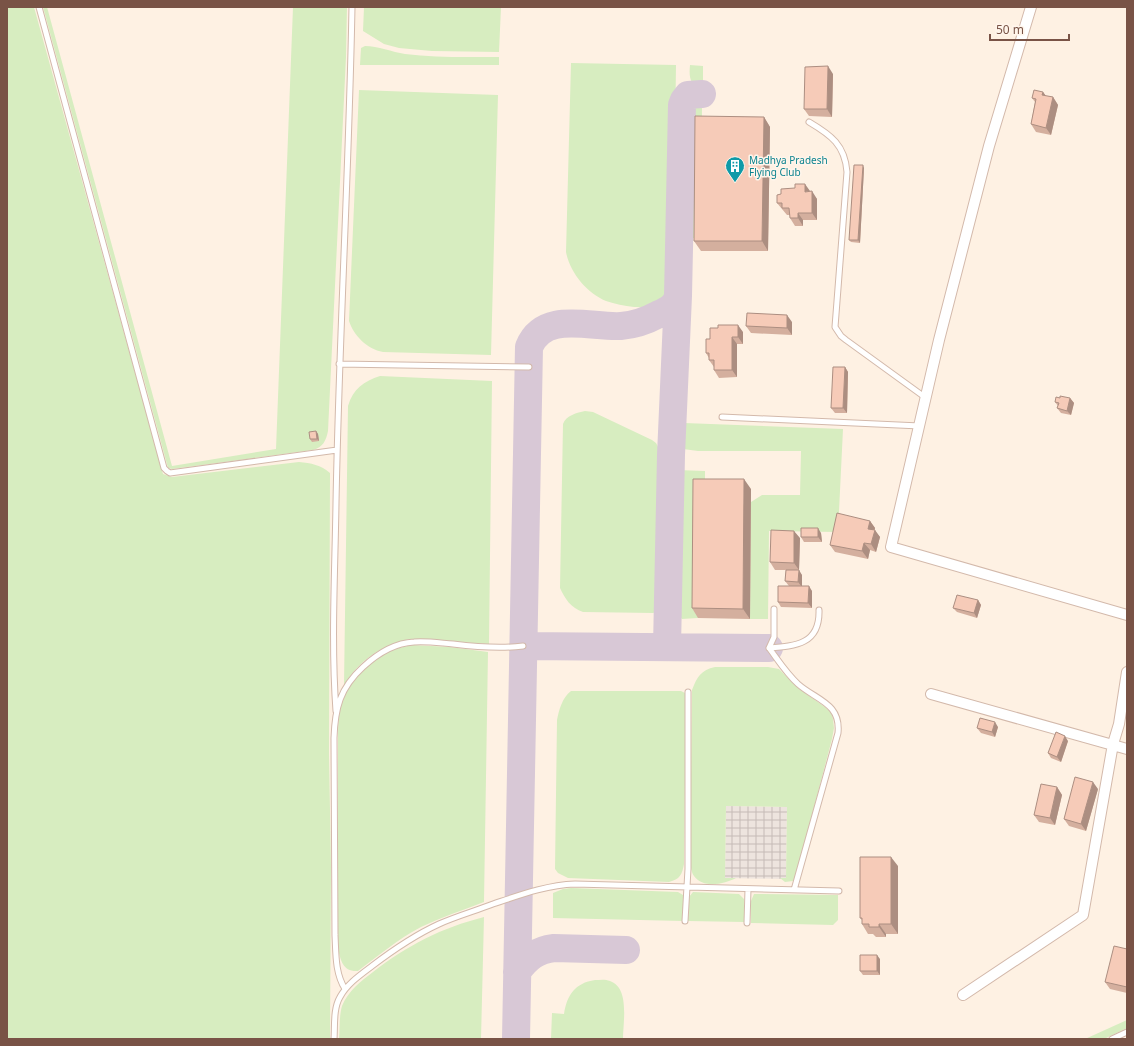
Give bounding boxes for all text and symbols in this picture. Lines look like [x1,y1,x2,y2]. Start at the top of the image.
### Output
scale bar [990,16,1069,42]
text: 50 m [996,21,1024,38]
place label: Madhya Pradesh Flying Club [749,153,828,179]
building icon: Madhya Pradesh Flying Club [724,155,746,183]

